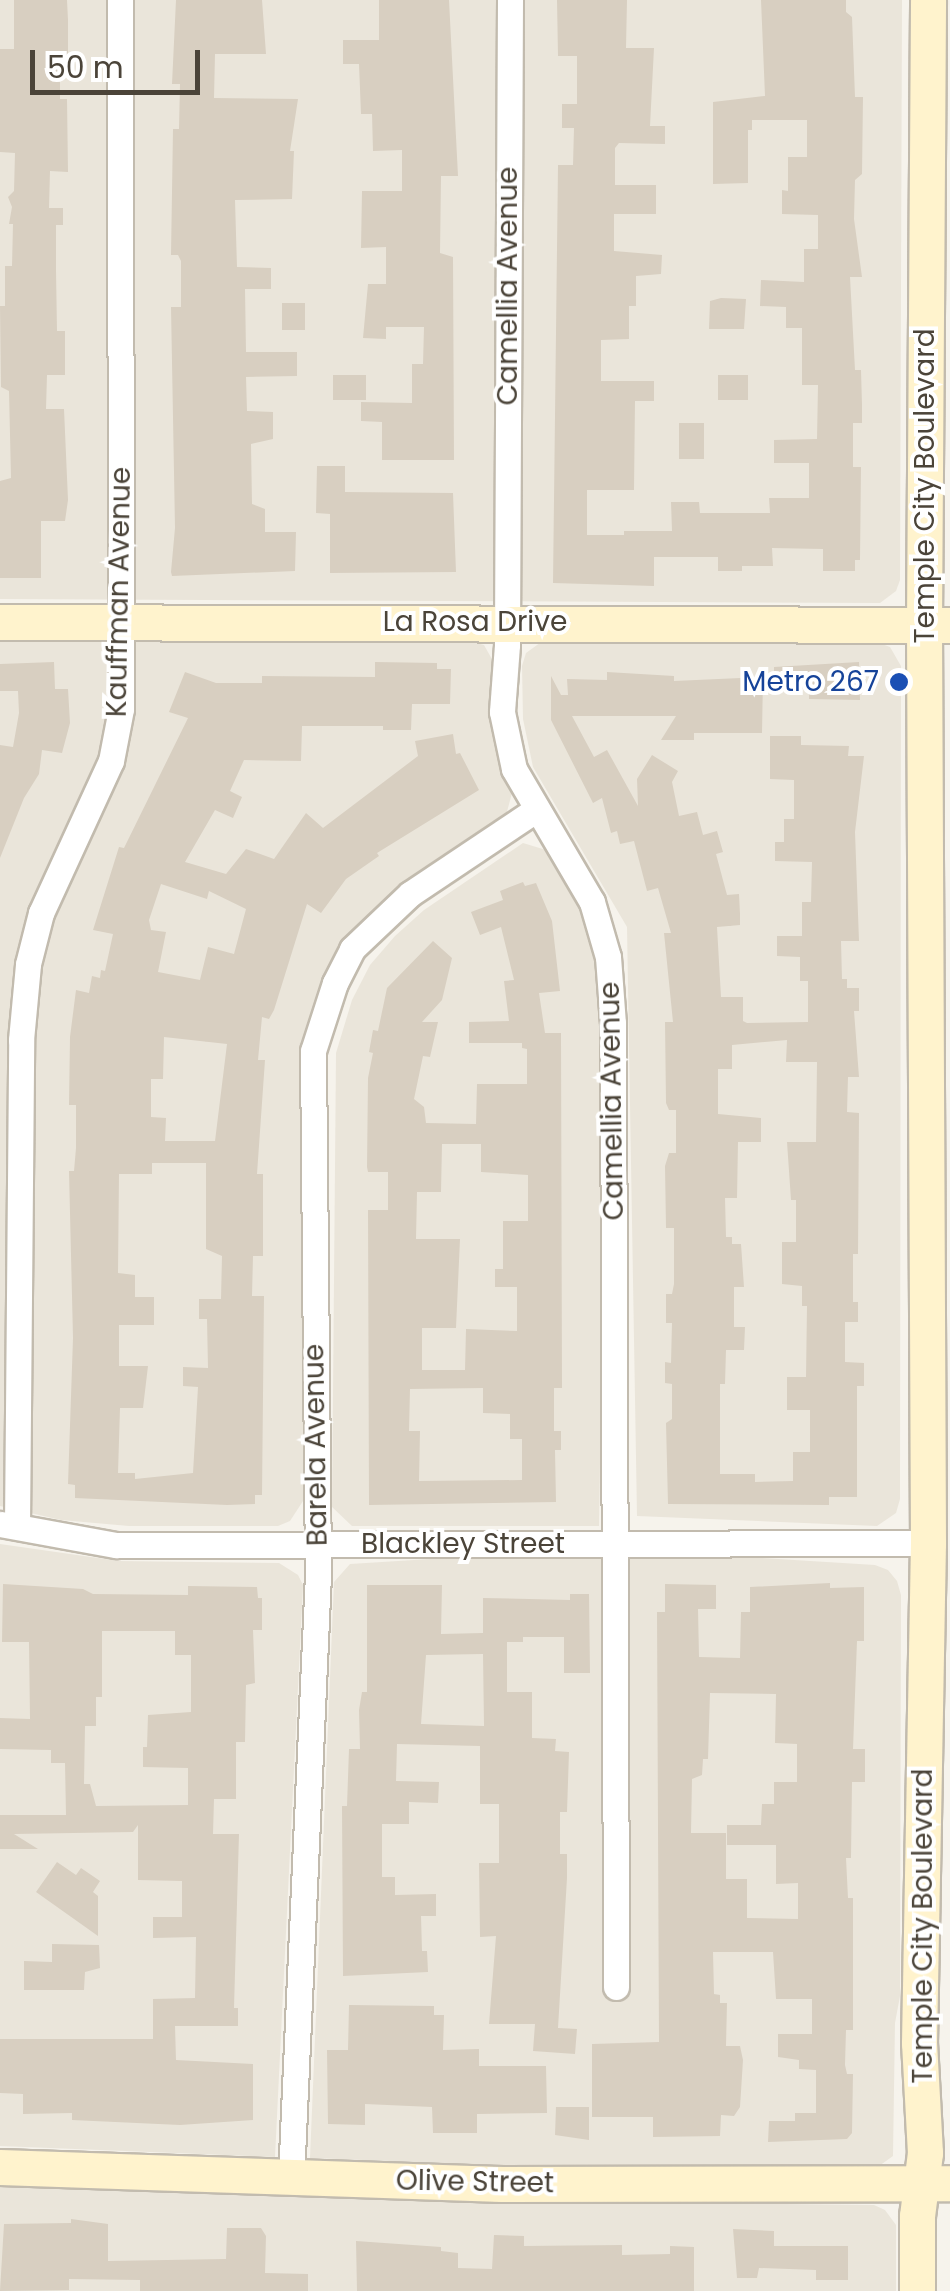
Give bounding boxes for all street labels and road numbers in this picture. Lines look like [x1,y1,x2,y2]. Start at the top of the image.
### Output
street label: Camellia Avenue [491,167,525,405]
street label: Temple City Boulevard [908,328,942,644]
street label: Kauffman Avenue [100,467,138,717]
street label: La Rosa Drive [383,605,567,639]
street label: Camellia Avenue [593,981,631,1221]
street label: Barela Avenue [297,1344,335,1546]
street label: Blackley Street [361,1527,565,1561]
street label: Temple City Boulevard [906,1768,940,2084]
street label: Olive Street [396,2164,554,2200]

